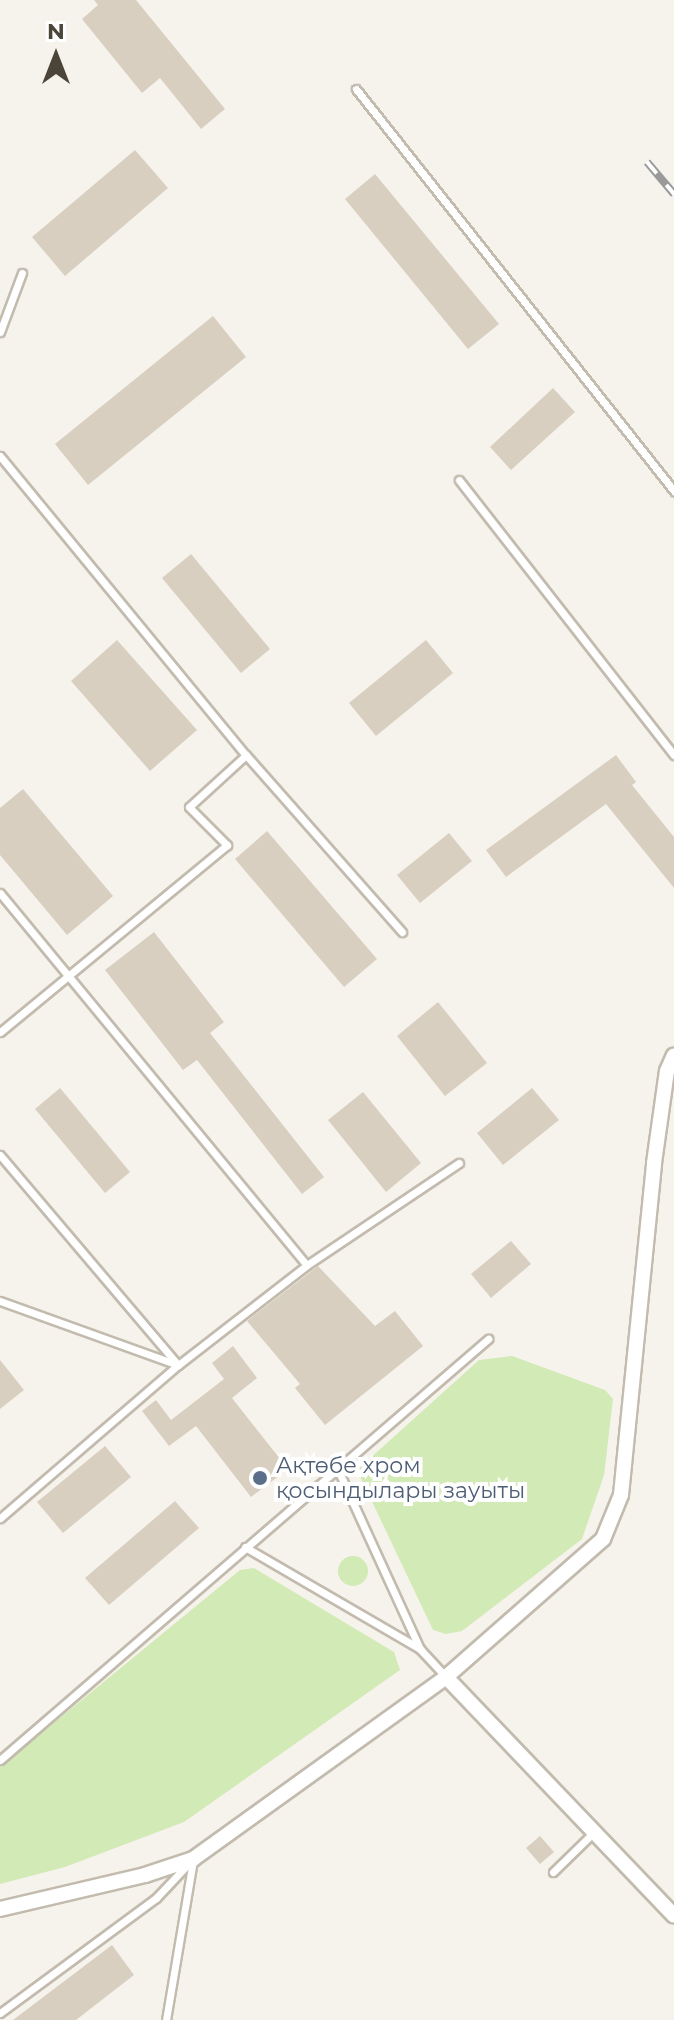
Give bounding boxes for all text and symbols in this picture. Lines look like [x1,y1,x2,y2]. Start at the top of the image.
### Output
north arrow [16,16,96,96]
text: N [47,18,65,45]
place label: Ақтөбе хром қосындылары зауыты [276,1452,525,1504]
marker: Ақтөбе хром қосындылары зауыты [251,1469,269,1487]

